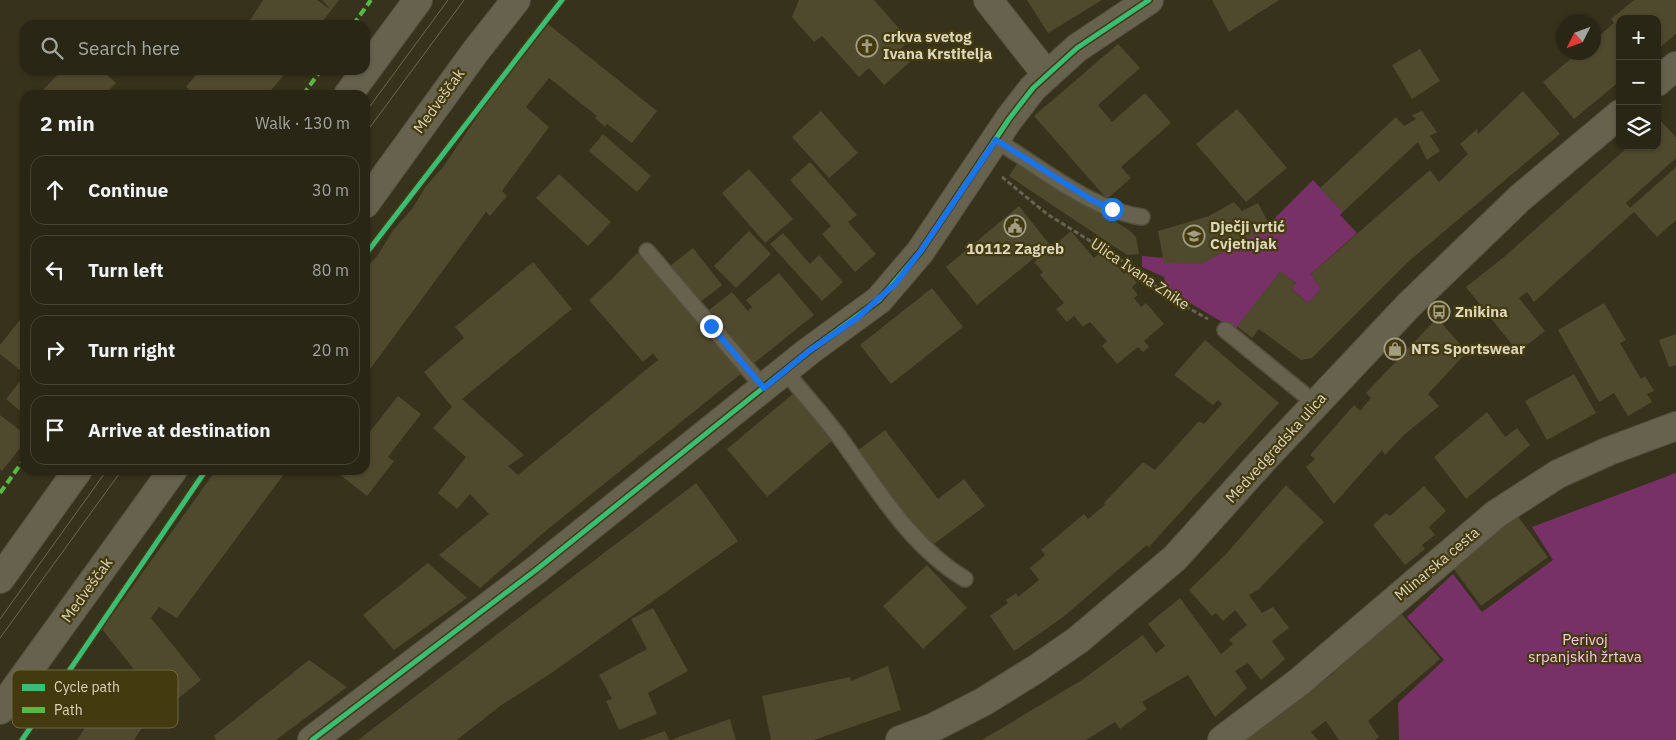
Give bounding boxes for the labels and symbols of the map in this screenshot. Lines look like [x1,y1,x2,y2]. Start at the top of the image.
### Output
north arrow [1556,15,1601,60]
place label: crkva svetog Ivana Krstitelja [883,27,993,63]
church icon: crkva svetog Ivana Krstitelja [855,34,879,58]
street label: Medveščak [409,65,468,137]
route start [1101,198,1124,221]
public building icon: 10112 Zagreb [1003,214,1027,238]
place label: Dječji vrtić Cvjetnjak [1210,217,1285,253]
school or university icon: Dječji vrtić Cvjetnjak [1182,224,1206,248]
street label: Ulica Ivana Znike [1087,233,1193,314]
place label: 10112 Zagreb [966,239,1064,258]
bus stop icon: Znikina [1427,300,1451,324]
place label: Znikina [1455,302,1508,321]
route end [700,315,723,338]
shop icon: NTS Sportswear [1383,337,1407,361]
place label: NTS Sportswear [1411,339,1525,358]
street label: Medvedgradska ulica [1221,389,1330,507]
street label: Mlinarska cesta [1390,523,1483,605]
street label: Medveščak [57,554,116,626]
park label: Perivoj srpanjskih žrtava [1528,630,1642,666]
legend [12,670,178,728]
text: Cycle path [54,678,120,696]
text: Path [54,701,83,719]

